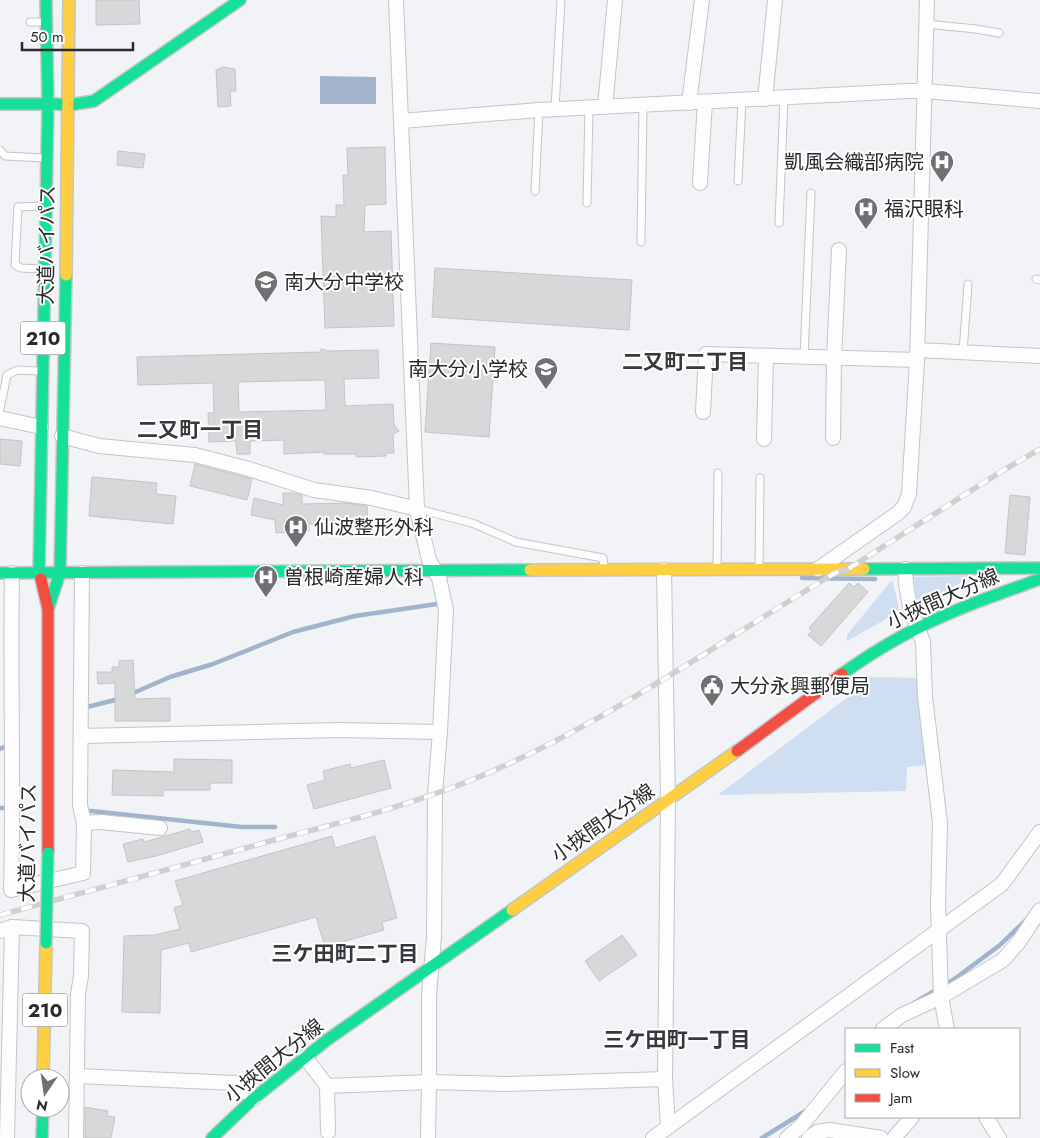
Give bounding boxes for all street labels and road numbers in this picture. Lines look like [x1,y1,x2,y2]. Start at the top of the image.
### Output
street label: 大道バイパス [31,185,63,305]
road number: 210 [20,322,66,354]
street label: 小挾間大分線 [882,561,1004,637]
street label: 小挾間大分線 [546,777,660,869]
street label: 大道バイパス [12,783,44,903]
road number: 210 [22,994,68,1026]
street label: 小挾間大分線 [218,1012,330,1110]

